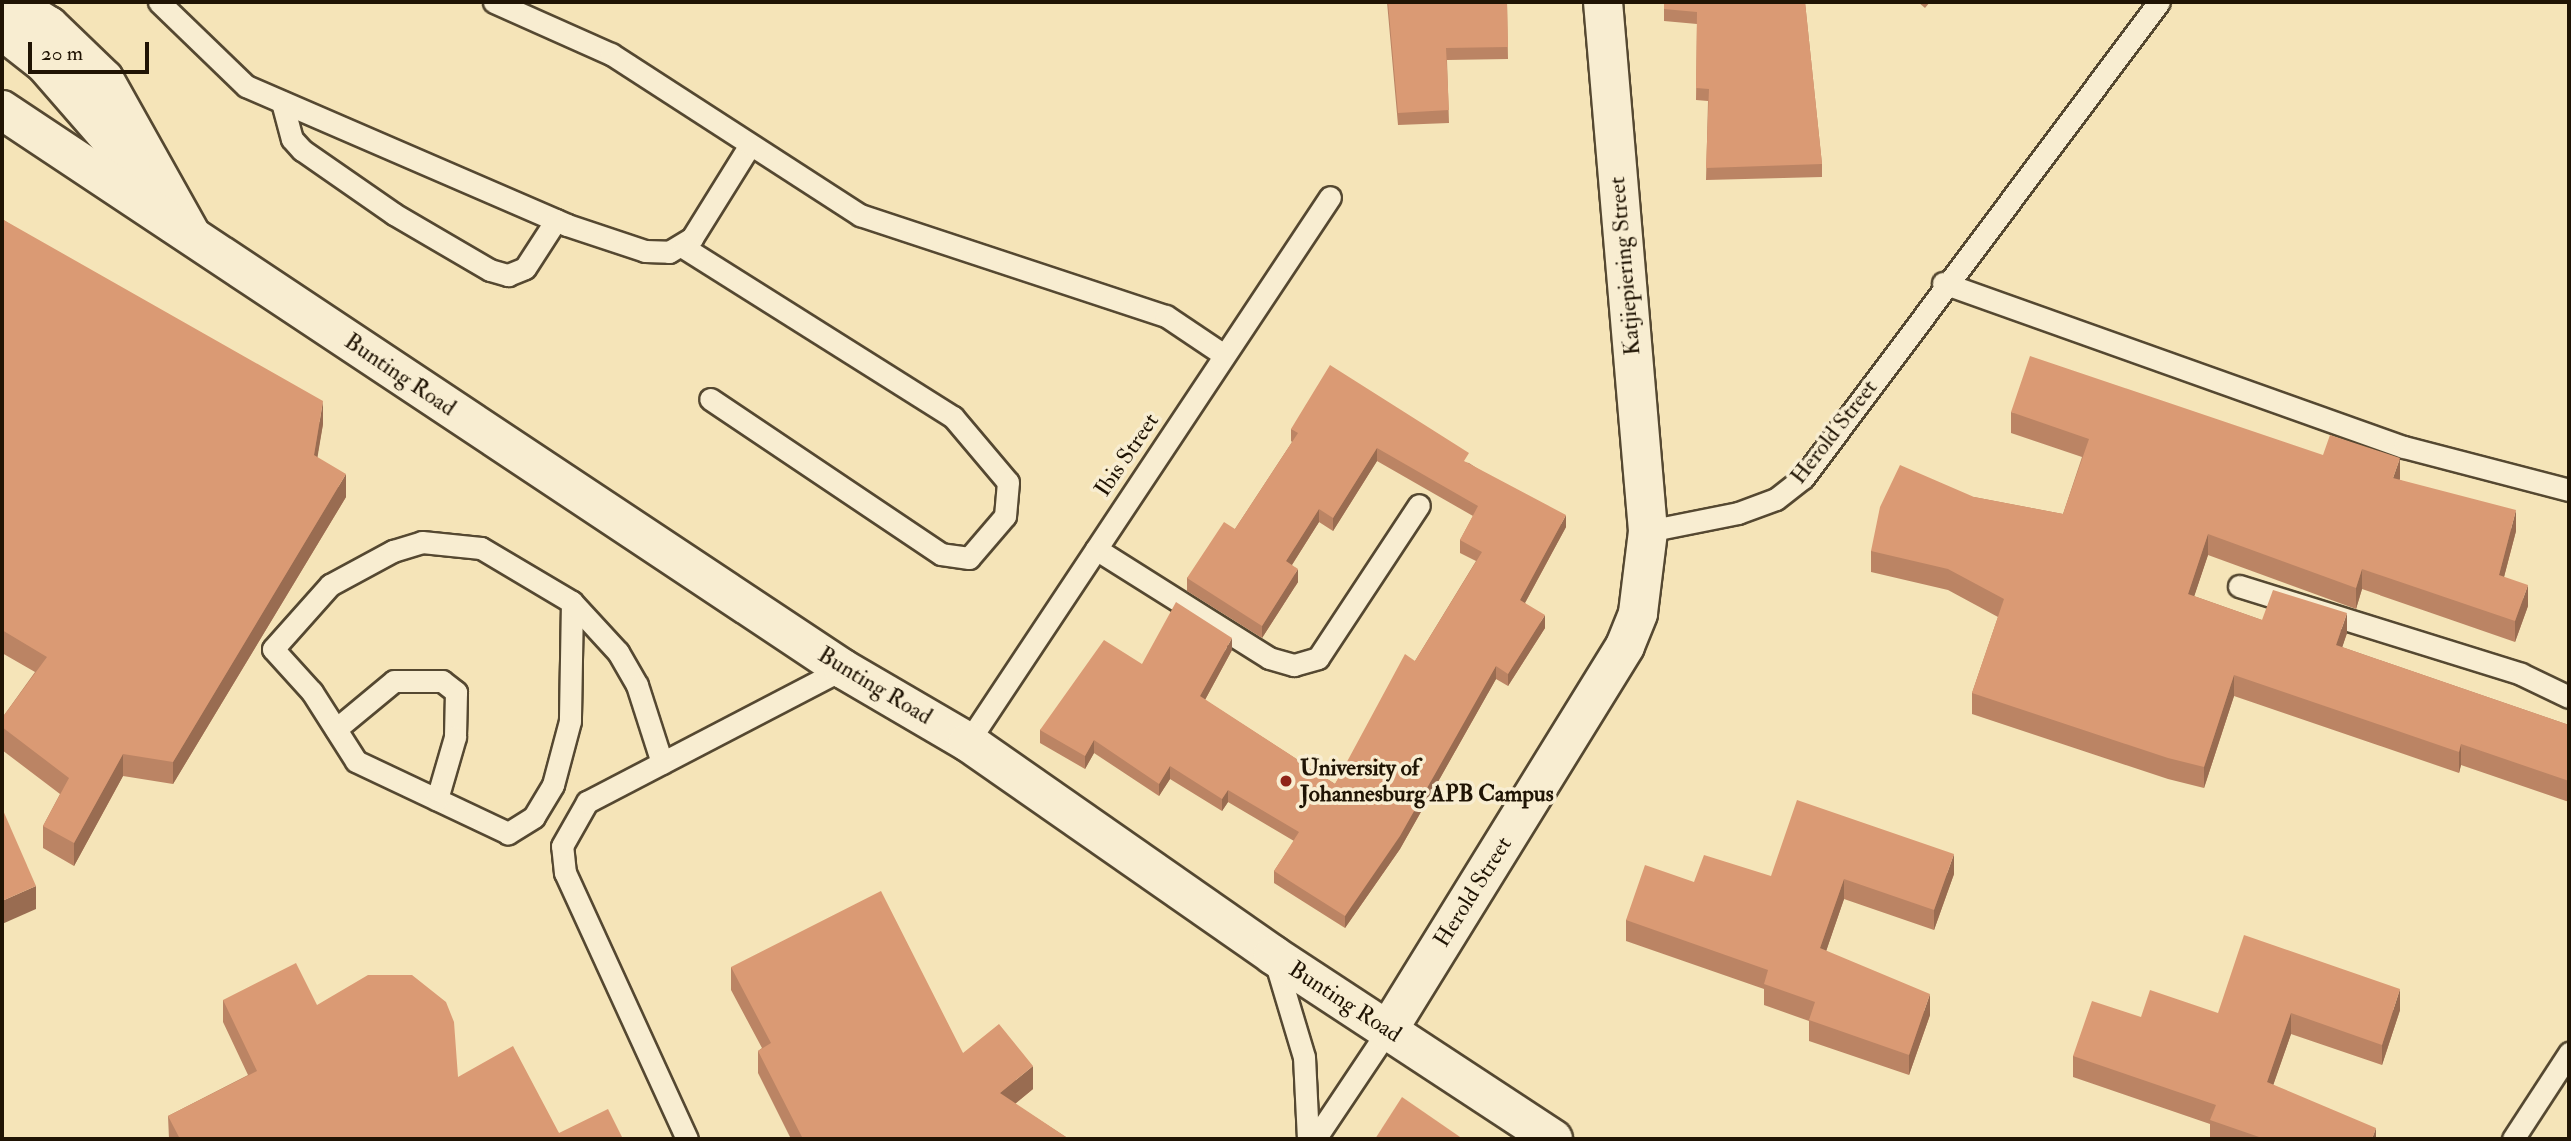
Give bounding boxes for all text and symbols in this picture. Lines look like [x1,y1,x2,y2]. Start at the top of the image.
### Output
scale bar [32,28,152,72]
text: 20 m [41,40,83,67]
street label: Katjiepiering Street [1603,176,1647,356]
street label: Bunting Road [339,328,461,422]
street label: Herold Street [1785,374,1883,490]
street label: Ibis Street [1089,408,1165,502]
street label: Bunting Road [813,641,937,731]
place label: University of Johannesburg APB Campus [1300,754,1554,808]
marker: University of Johannesburg APB Campus [1278,773,1294,789]
street label: Herold Street [1428,832,1518,952]
street label: Bunting Road [1284,955,1406,1049]

